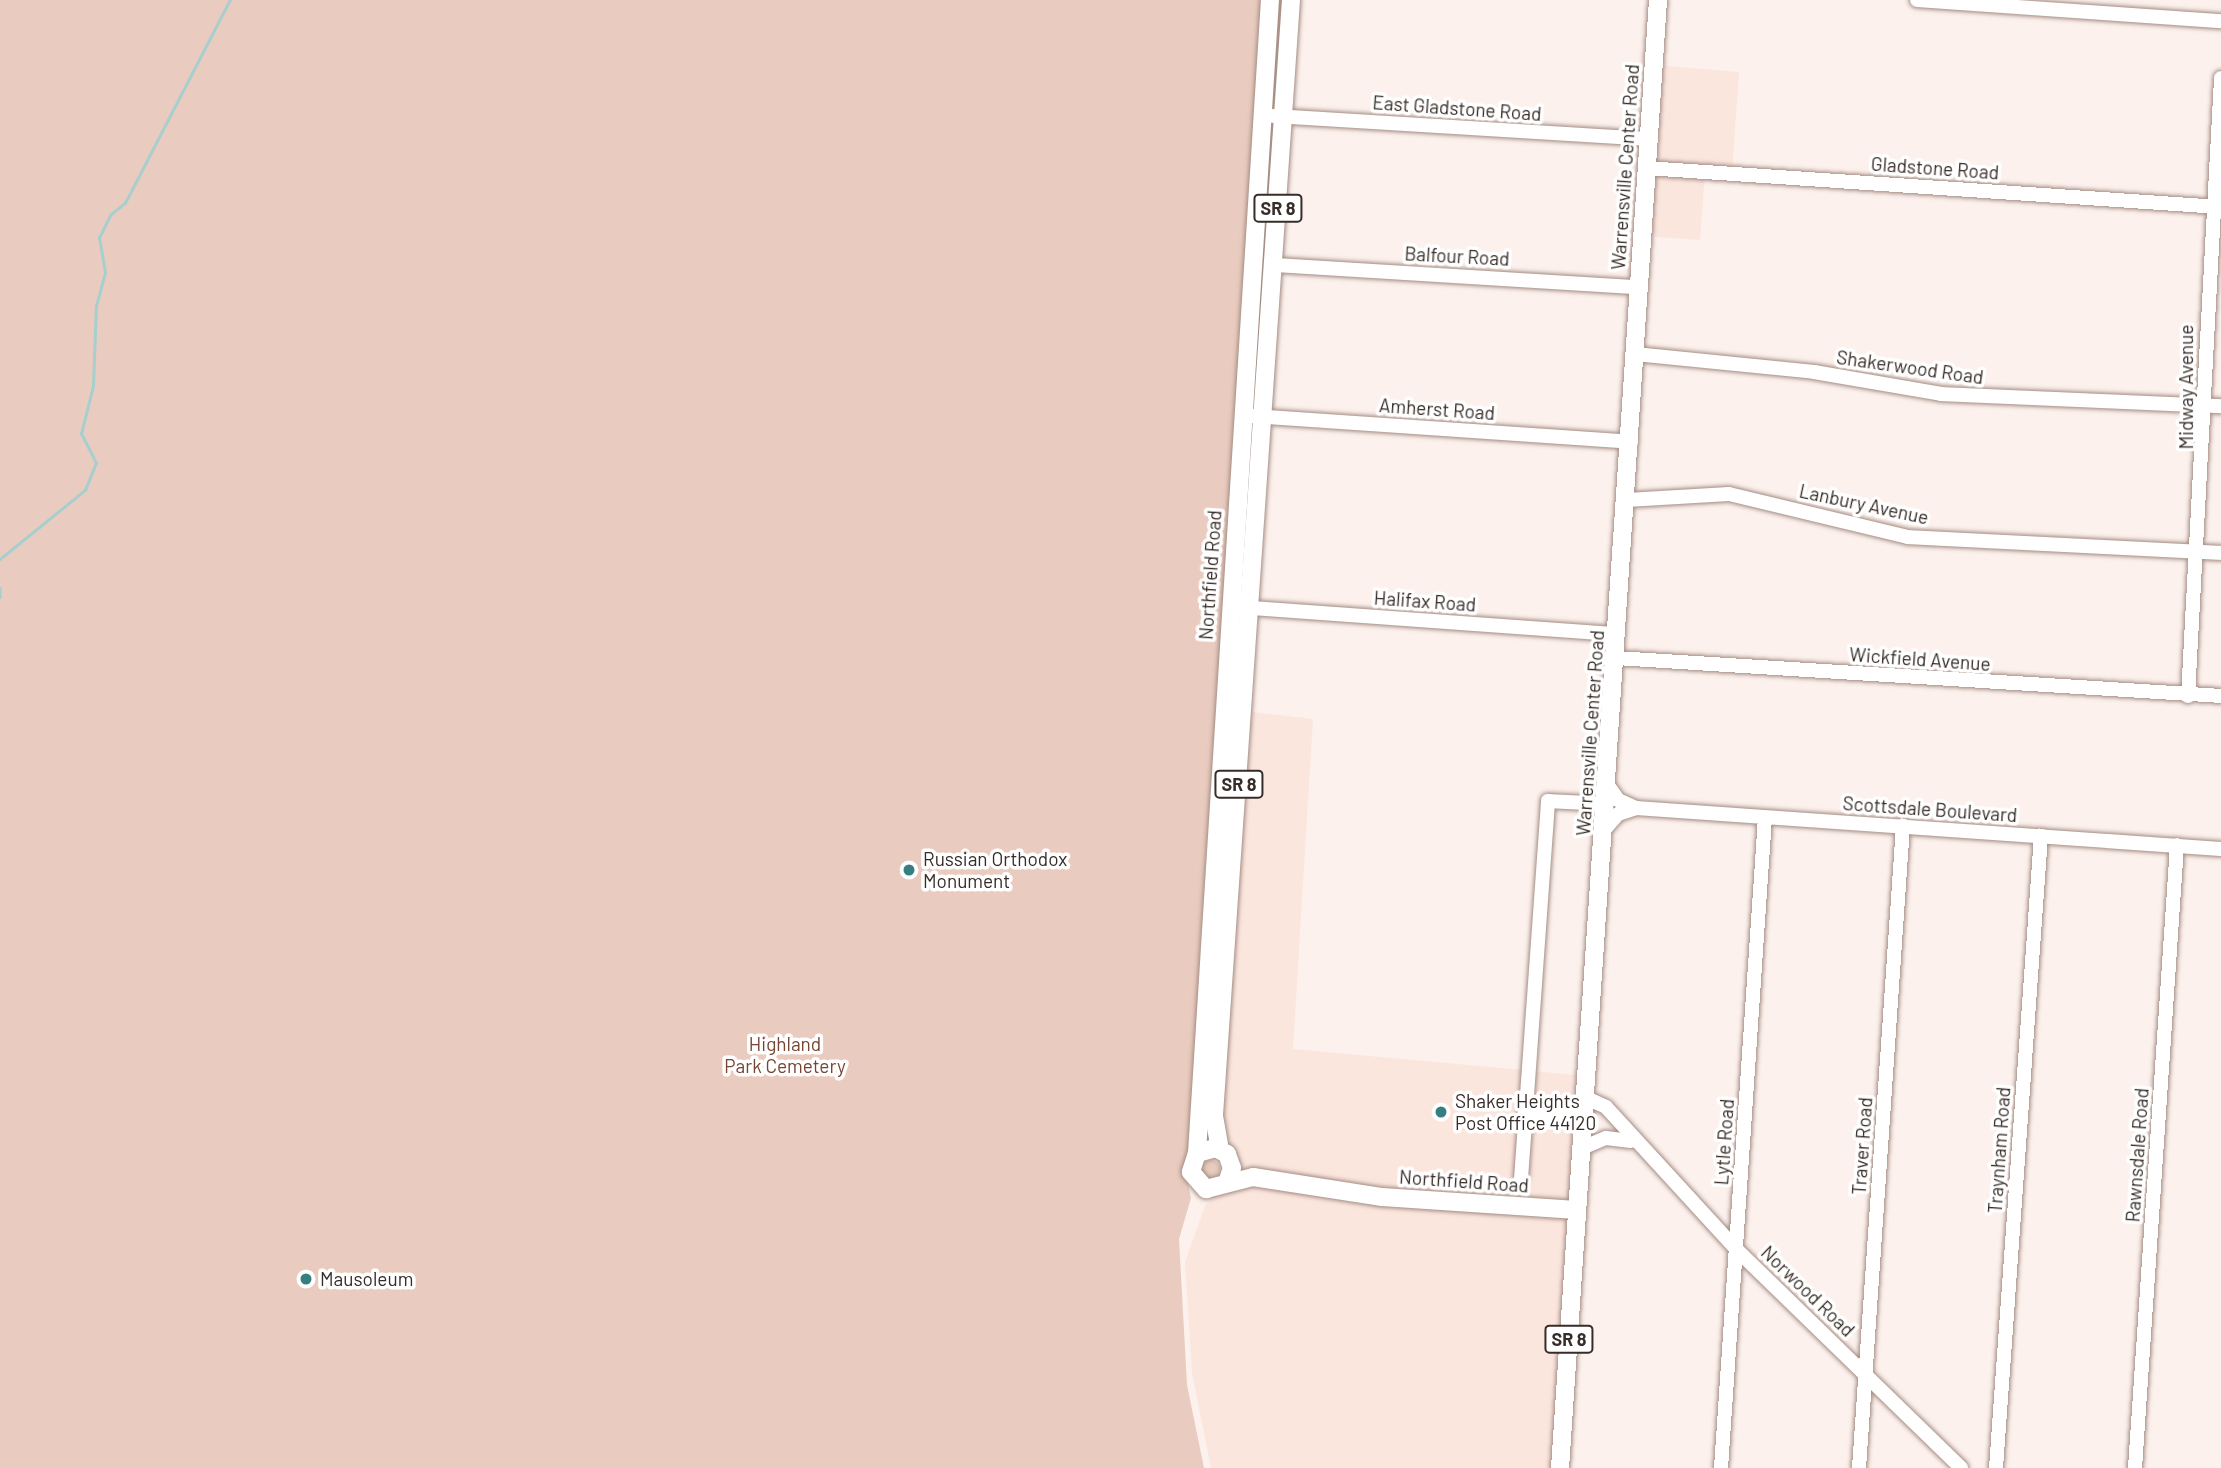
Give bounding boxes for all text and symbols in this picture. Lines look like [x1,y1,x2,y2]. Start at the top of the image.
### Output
street label: Warrensville Center Road [1606,63,1644,271]
street label: East Gladstone Road [1372,91,1542,125]
street label: Gladstone Road [1870,152,2000,184]
road number: SR 8 [1252,194,1304,223]
street label: Balfour Road [1404,242,1510,270]
street label: Midway Avenue [2175,325,2197,449]
street label: Shakerwood Road [1835,345,1985,389]
street label: Amherst Road [1378,394,1496,424]
street label: Lanbury Avenue [1797,479,1931,529]
street label: Northfield Road [1194,509,1226,641]
street label: Halifax Road [1373,586,1477,616]
street label: Warrensville Center Road [1571,629,1609,837]
street label: Wickfield Avenue [1849,643,1991,675]
road number: SR 8 [1213,770,1265,798]
street label: Scottsdale Boulevard [1842,792,2018,826]
place label: Russian Orthodox Monument [923,848,1067,892]
marker: Russian Orthodox Monument [901,862,917,878]
park label: Highland Park Cemetery [724,1033,846,1077]
street label: Traynham Road [1983,1086,2015,1214]
street label: Rawnsdale Road [2121,1087,2153,1223]
place label: Shaker Heights Post Office 44120 [1455,1090,1596,1134]
street label: Traver Road [1847,1096,1877,1196]
street label: Lytle Road [1710,1098,1738,1186]
marker: Shaker Heights Post Office 44120 [1433,1104,1449,1120]
street label: Northfield Road [1398,1165,1530,1197]
street label: Norwood Road [1757,1241,1859,1341]
place label: Mausoleum [320,1268,413,1290]
marker: Mausoleum [298,1271,314,1287]
road number: SR 8 [1543,1324,1595,1354]

